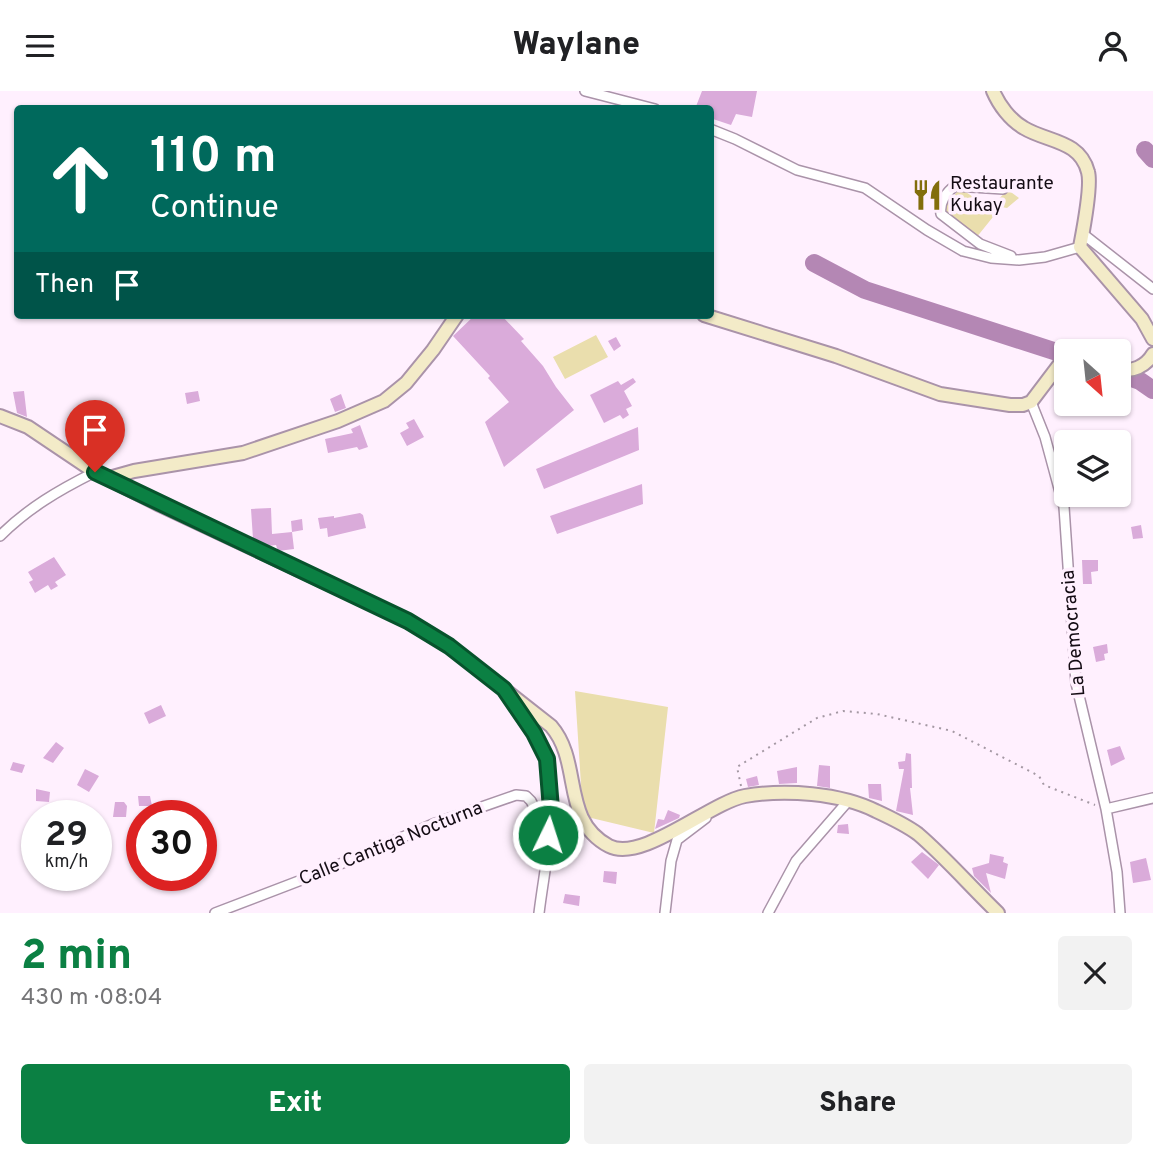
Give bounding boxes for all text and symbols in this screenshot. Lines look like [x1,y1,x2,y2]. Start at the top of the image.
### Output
text: Waylane [513,26,640,66]
icon: menu [21,27,59,65]
icon: person [1094,27,1132,65]
text: 110 m [150,128,277,190]
icon: ahead [35,133,126,224]
place label: Restaurante Kukay [950,172,1054,218]
restaurant icon: Restaurante Kukay [910,178,944,212]
text: Continue [150,189,279,229]
icon: arrive [108,266,146,304]
text: Then [35,269,94,302]
north arrow [1054,339,1130,417]
map controls [1054,339,1131,507]
pin [65,400,125,472]
icon: arrive [76,411,114,449]
button: layers [1054,430,1131,507]
street label: La Democracia [1057,569,1091,697]
street label: Calle Cantiga Nocturna [296,796,486,892]
position arrow [511,798,585,872]
speed limit sign: 30 [126,800,217,891]
text: 29 [45,814,88,858]
text: km/h [45,851,88,874]
text: 2 min [21,931,132,984]
button: close [1058,936,1132,1010]
text: 430 m · 08:04 [21,984,162,1013]
button: Exit [21,1064,570,1144]
button: Share [584,1064,1132,1144]

